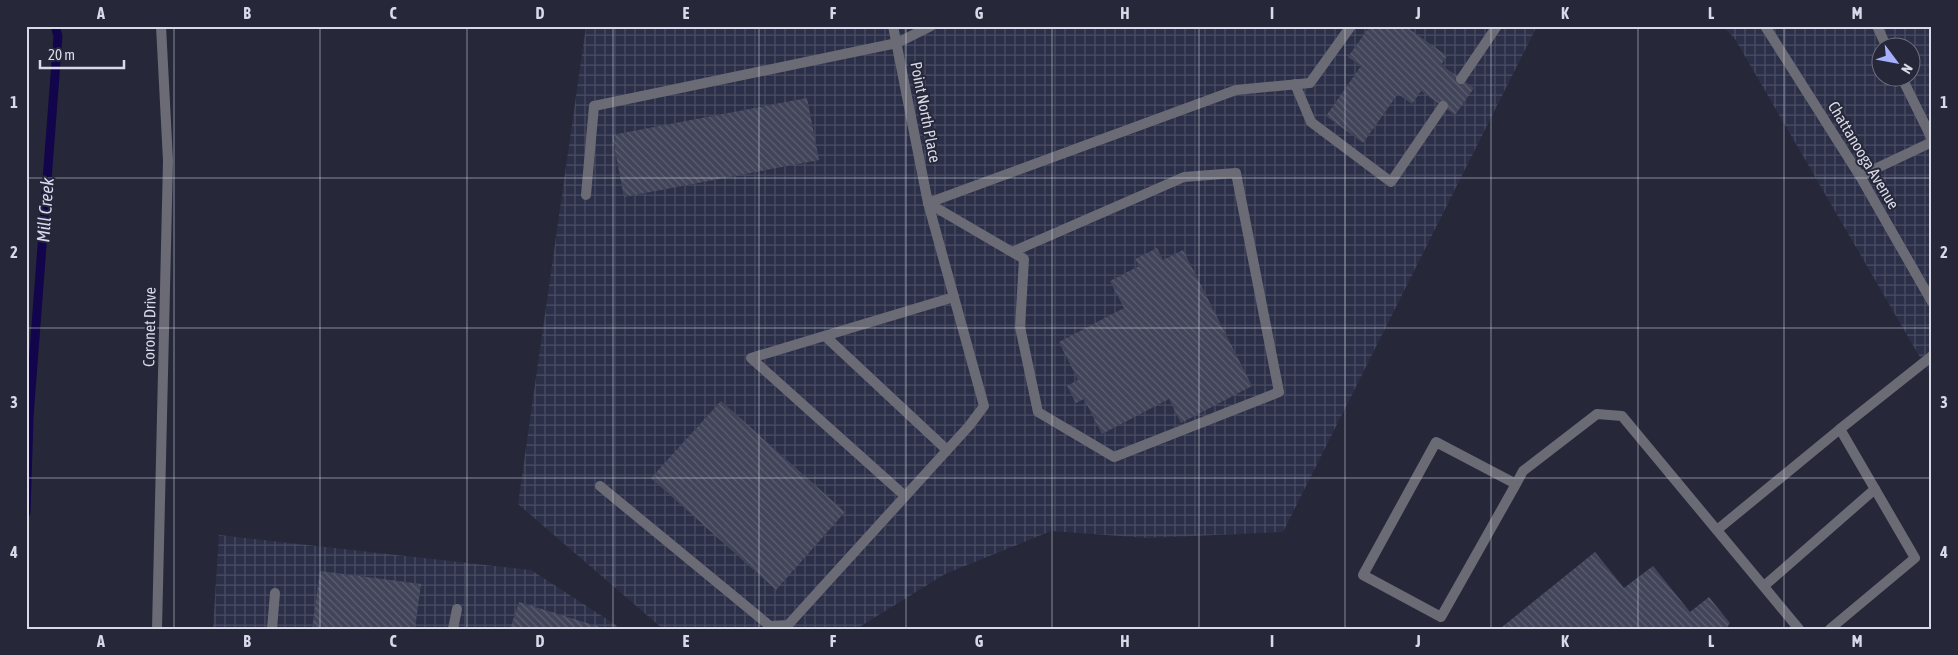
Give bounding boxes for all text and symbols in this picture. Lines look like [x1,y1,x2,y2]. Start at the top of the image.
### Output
text: A [96,4,105,22]
text: B [243,4,251,22]
text: C [389,4,397,22]
text: D [536,4,545,22]
text: E [683,4,690,22]
text: F [830,4,837,22]
text: G [975,4,984,22]
text: H [1120,4,1130,22]
text: I [1270,4,1274,22]
text: J [1414,4,1421,22]
text: K [1561,4,1569,22]
text: L [1708,4,1715,22]
text: M [1852,4,1862,22]
scale bar [40,38,124,70]
north arrow [1870,38,1920,88]
text: 20 m [48,46,75,63]
street label: Point North Place [907,60,945,164]
text: N [1898,61,1916,77]
text: 1 [10,93,18,111]
text: 1 [1940,93,1948,111]
street label: Chattanooga Avenue [1824,98,1903,213]
water label: Mill Creek [32,176,58,243]
text: 2 [10,243,18,261]
text: 2 [1940,243,1948,261]
street label: Coronet Drive [139,287,159,367]
text: 3 [10,393,18,411]
text: 3 [1940,393,1948,411]
text: 4 [9,543,18,561]
text: 4 [1939,543,1948,561]
text: A [96,632,105,650]
text: B [243,632,251,650]
text: C [389,632,397,650]
text: D [536,632,545,650]
text: E [683,632,690,650]
text: F [830,632,837,650]
text: G [975,632,984,650]
text: H [1120,632,1130,650]
text: I [1270,632,1274,650]
text: J [1414,632,1421,650]
text: K [1561,632,1569,650]
text: L [1708,632,1715,650]
text: M [1852,632,1862,650]

